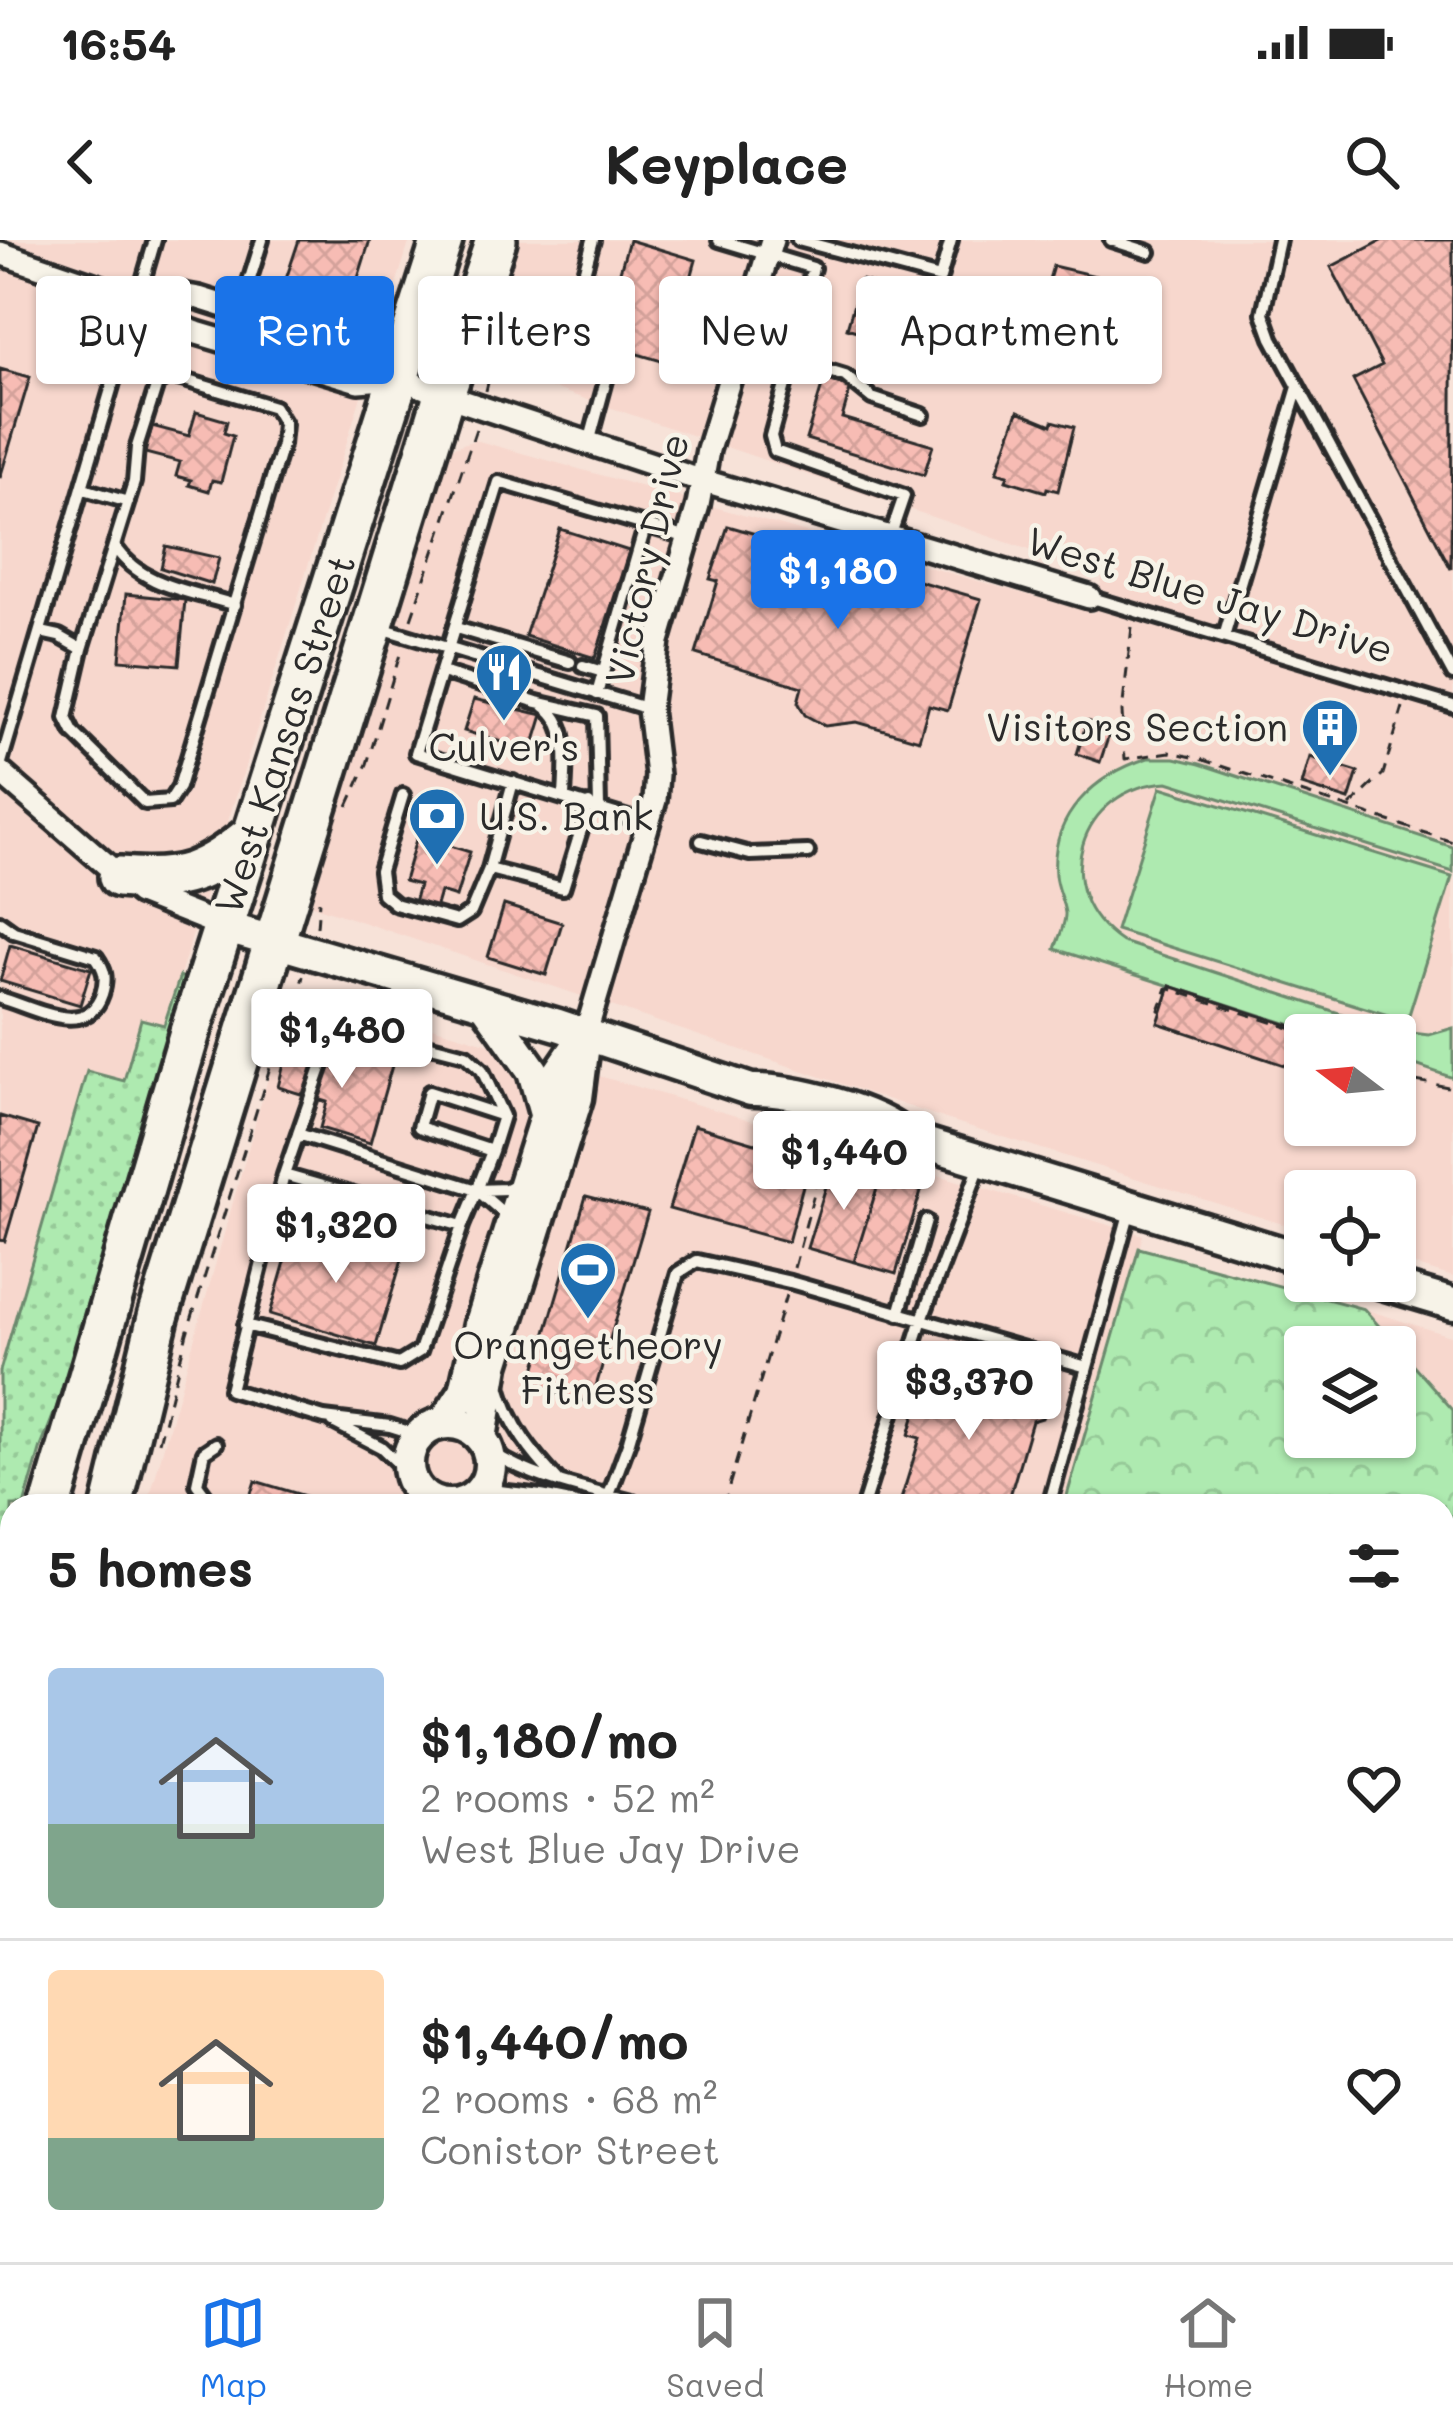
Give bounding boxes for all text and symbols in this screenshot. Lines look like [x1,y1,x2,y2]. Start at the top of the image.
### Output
text: 16:54 [60,13,176,71]
text: Keyplace [605,127,848,198]
icon: back [48,129,114,195]
icon: search [1339,129,1405,195]
chip: Buy [36,276,191,384]
chip: Rent [215,276,394,384]
chip: Filters [418,276,635,384]
chip: New [659,276,832,384]
chip: Apartment [856,276,1162,384]
street label: Victory Drive [592,428,699,689]
street label: West Blue Jay Drive [1021,514,1400,674]
pin: $1,180 [740,530,936,632]
text: $1,180 [778,543,898,594]
street label: West Kansas Street [201,547,366,920]
restaurant icon: Culver's [473,641,535,723]
building icon: Visitors Section [1299,696,1361,778]
place label: Visitors Section [986,700,1288,751]
place label: Culver's [429,720,579,771]
bank icon: U.S. Bank [406,785,468,867]
place label: U.S. Bank [479,789,653,840]
pin: $1,480 [244,989,440,1091]
text: $1,480 [278,1002,406,1053]
north arrow [1284,1014,1416,1146]
map controls [1284,1014,1416,1458]
pin: $1,440 [746,1111,942,1213]
text: $1,440 [780,1124,908,1175]
button: locate [1284,1170,1416,1302]
pin: $1,320 [238,1184,434,1286]
text: $1,320 [274,1197,398,1248]
sports icon: Orangetheory Fitness [557,1239,619,1321]
place label: Orangetheory Fitness [453,1318,723,1414]
button: layers [1284,1326,1416,1458]
pin: $3,370 [871,1341,1067,1443]
text: $3,370 [904,1354,1034,1405]
text: 5 homes [48,1533,253,1600]
icon: filters [1341,1533,1407,1599]
text: $1,180/mo [420,1704,678,1771]
icon: home [144,1716,288,1860]
icon: heart [1341,1755,1407,1821]
text: 2 rooms · 52 m² [420,1771,715,1822]
text: West Blue Jay Drive [420,1822,801,1873]
text: $1,440/mo [420,2005,688,2072]
icon: home [144,2018,288,2162]
icon: heart [1341,2057,1407,2123]
text: 2 rooms · 68 m² [420,2072,718,2123]
text: Conistor Street [420,2123,720,2174]
tab: Map [200,2290,267,2405]
tab: Saved [666,2290,764,2405]
tab: Home [1164,2290,1253,2405]

